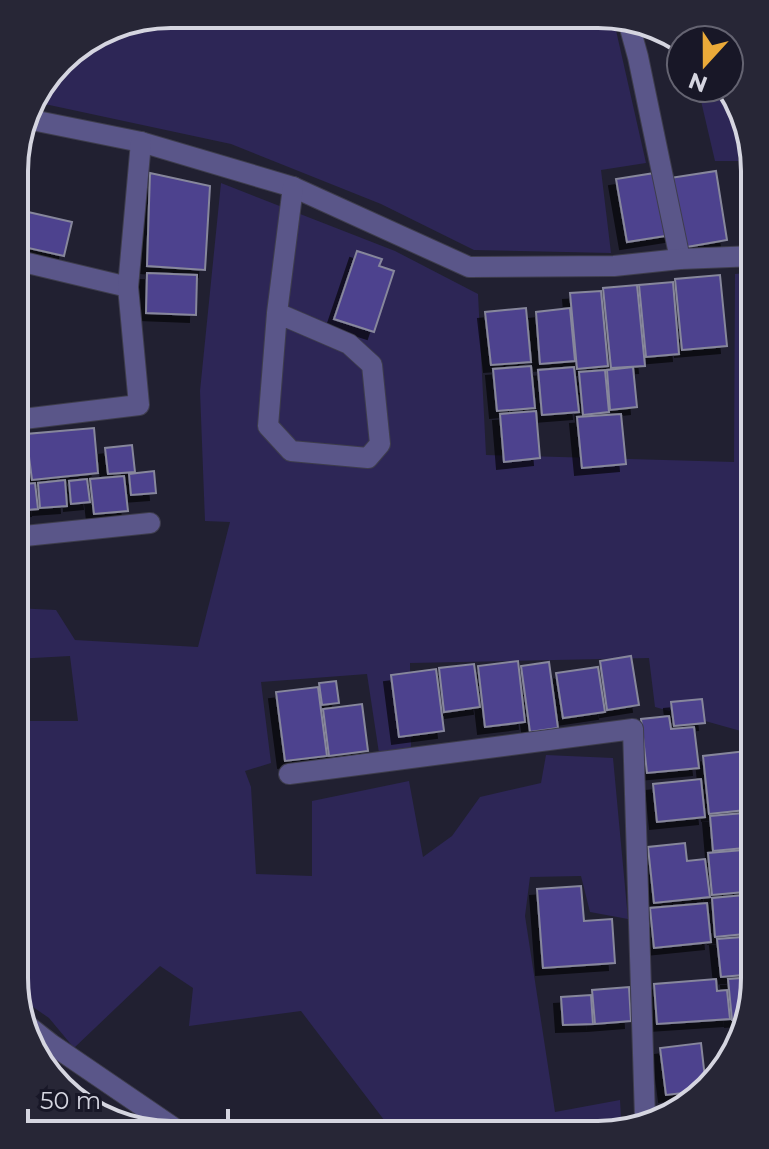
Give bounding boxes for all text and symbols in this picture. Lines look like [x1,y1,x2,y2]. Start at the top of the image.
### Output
north arrow [665,24,745,104]
text: N [685,66,711,98]
scale bar [28,1073,228,1123]
text: 50 m [40,1086,101,1115]

